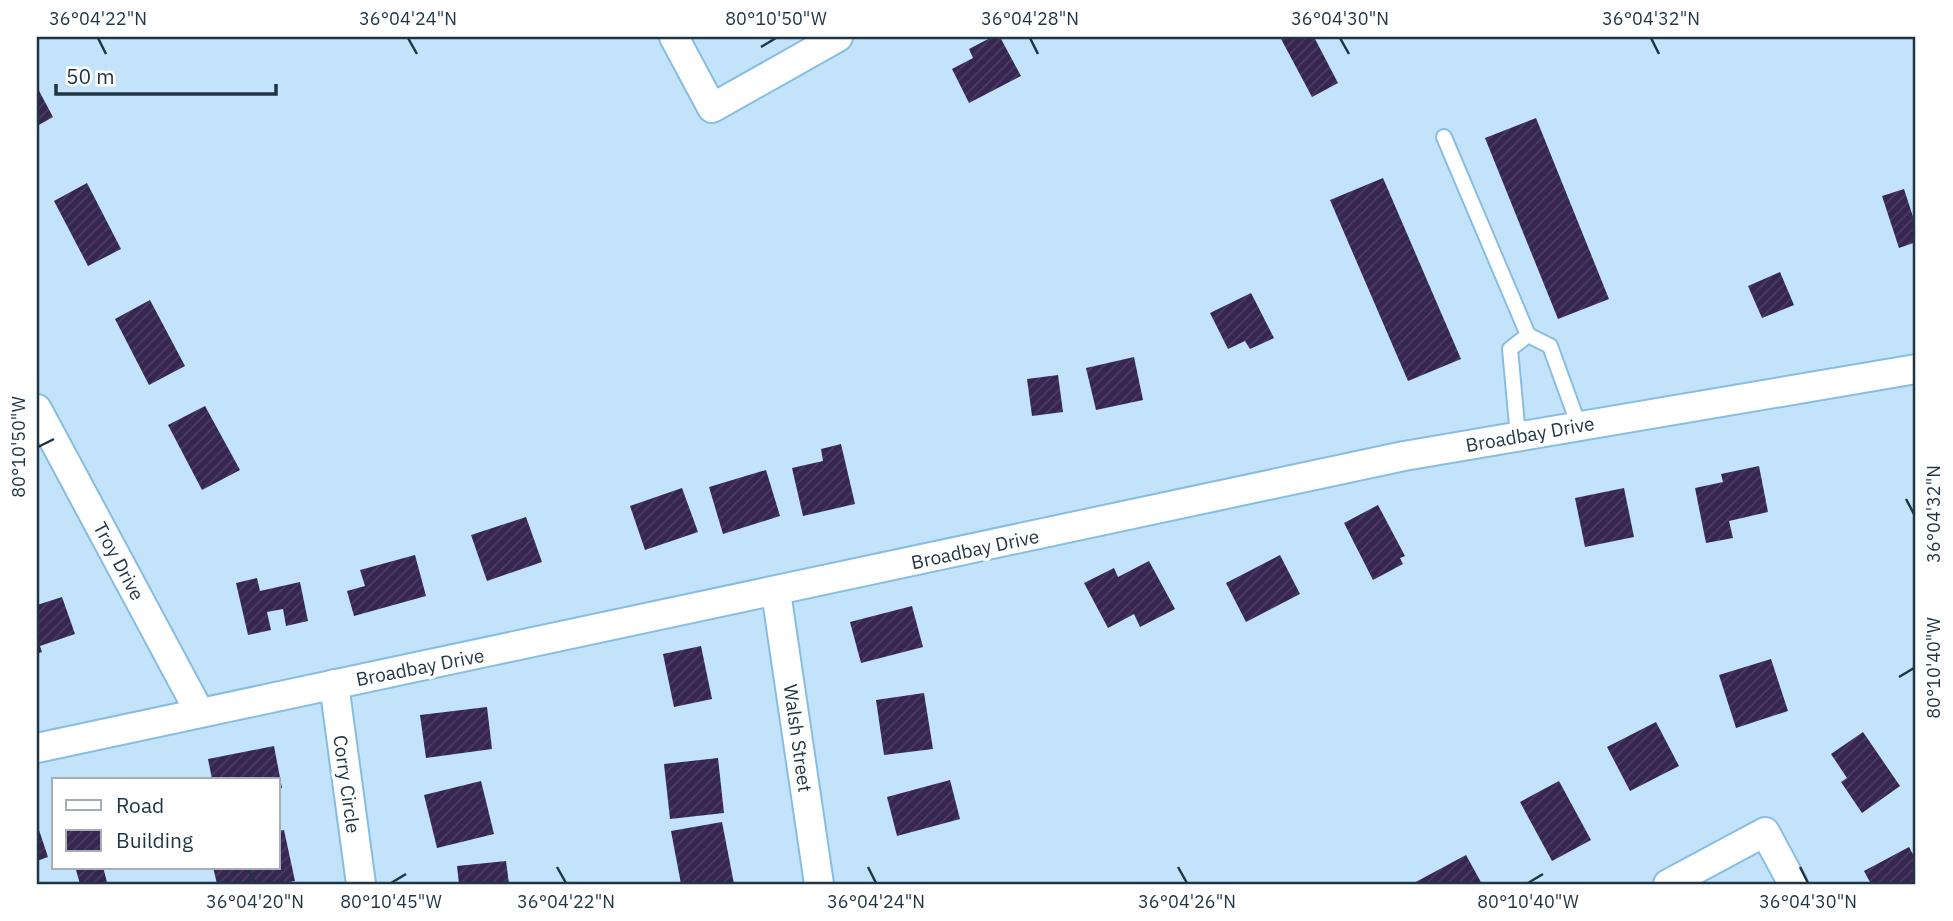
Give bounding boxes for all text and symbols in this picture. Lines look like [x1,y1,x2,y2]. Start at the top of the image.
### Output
text: 36°04'22"N [49,7,147,30]
text: 36°04'24"N [359,7,457,30]
text: 80°10'50"W [725,7,827,30]
text: 36°04'28"N [981,7,1079,30]
text: 36°04'30"N [1291,7,1389,30]
text: 36°04'32"N [1602,7,1700,30]
scale bar [56,52,276,96]
text: 50 m [66,62,115,90]
text: 80°10'50"W [7,396,30,498]
street label: Broadbay Drive [1464,411,1596,457]
text: 36°04'32"N [1922,465,1945,563]
street label: Troy Drive [88,518,150,604]
street label: Broadbay Drive [909,524,1041,574]
text: 80°10'40"W [1922,617,1945,719]
street label: Broadbay Drive [354,643,486,691]
street label: Walsh Street [779,683,817,793]
street label: Corry Circle [328,733,366,835]
legend [52,778,280,869]
text: Road [116,791,164,819]
text: Building [116,826,193,854]
text: 36°04'20"N [206,890,304,913]
text: 80°10'45"W [340,890,442,913]
text: 36°04'22"N [517,890,615,913]
text: 36°04'24"N [827,890,925,913]
text: 36°04'26"N [1138,890,1236,913]
text: 80°10'40"W [1477,890,1579,913]
text: 36°04'30"N [1759,890,1857,913]

